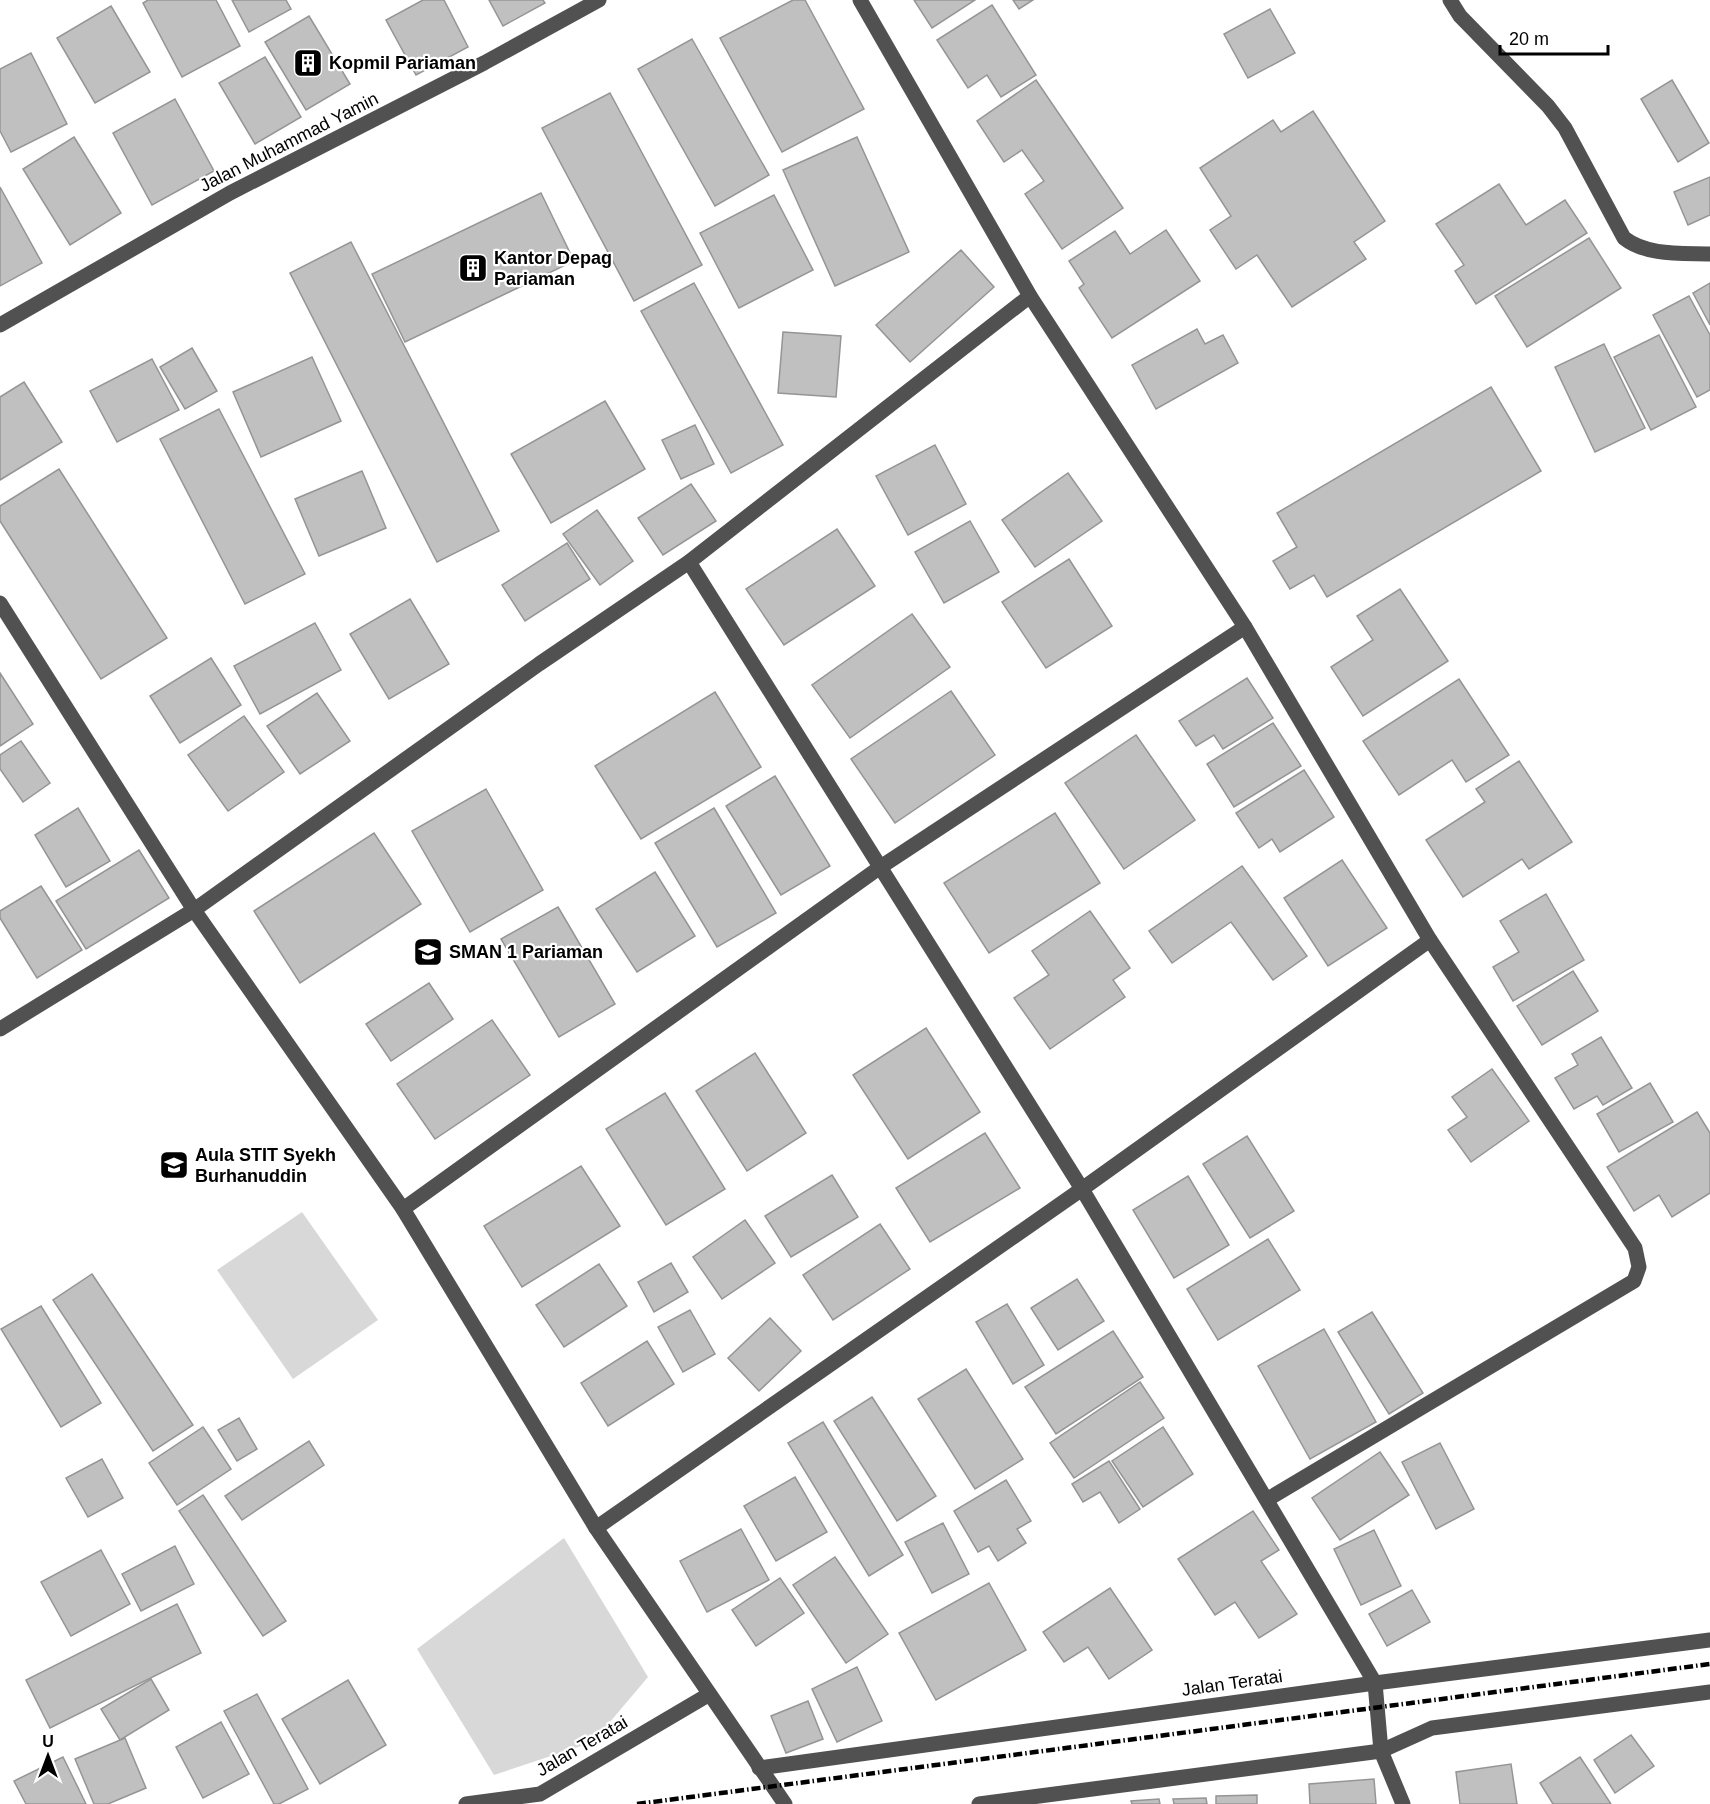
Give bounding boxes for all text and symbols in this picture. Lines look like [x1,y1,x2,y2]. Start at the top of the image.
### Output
scale bar [1500,18,1608,56]
text: 20 m [1509,29,1549,49]
building icon: Kopmil Pariaman [292,47,324,79]
place label: Kopmil Pariaman [329,53,476,73]
street label: Jalan Muhammad Yamin [197,88,381,196]
place label: Kantor Depag Pariaman [494,248,612,289]
building icon: Kantor Depag Pariaman [457,252,489,284]
school or university icon: SMAN 1 Pariaman [412,936,444,968]
place label: SMAN 1 Pariaman [449,942,603,962]
place label: Aula STIT Syekh Burhanuddin [195,1145,336,1186]
school or university icon: Aula STIT Syekh Burhanuddin [158,1149,190,1181]
street label: Jalan Teratai [1180,1666,1284,1700]
street label: Jalan Teratai [533,1712,631,1780]
north arrow [18,1726,78,1786]
text: U [42,1733,54,1750]

